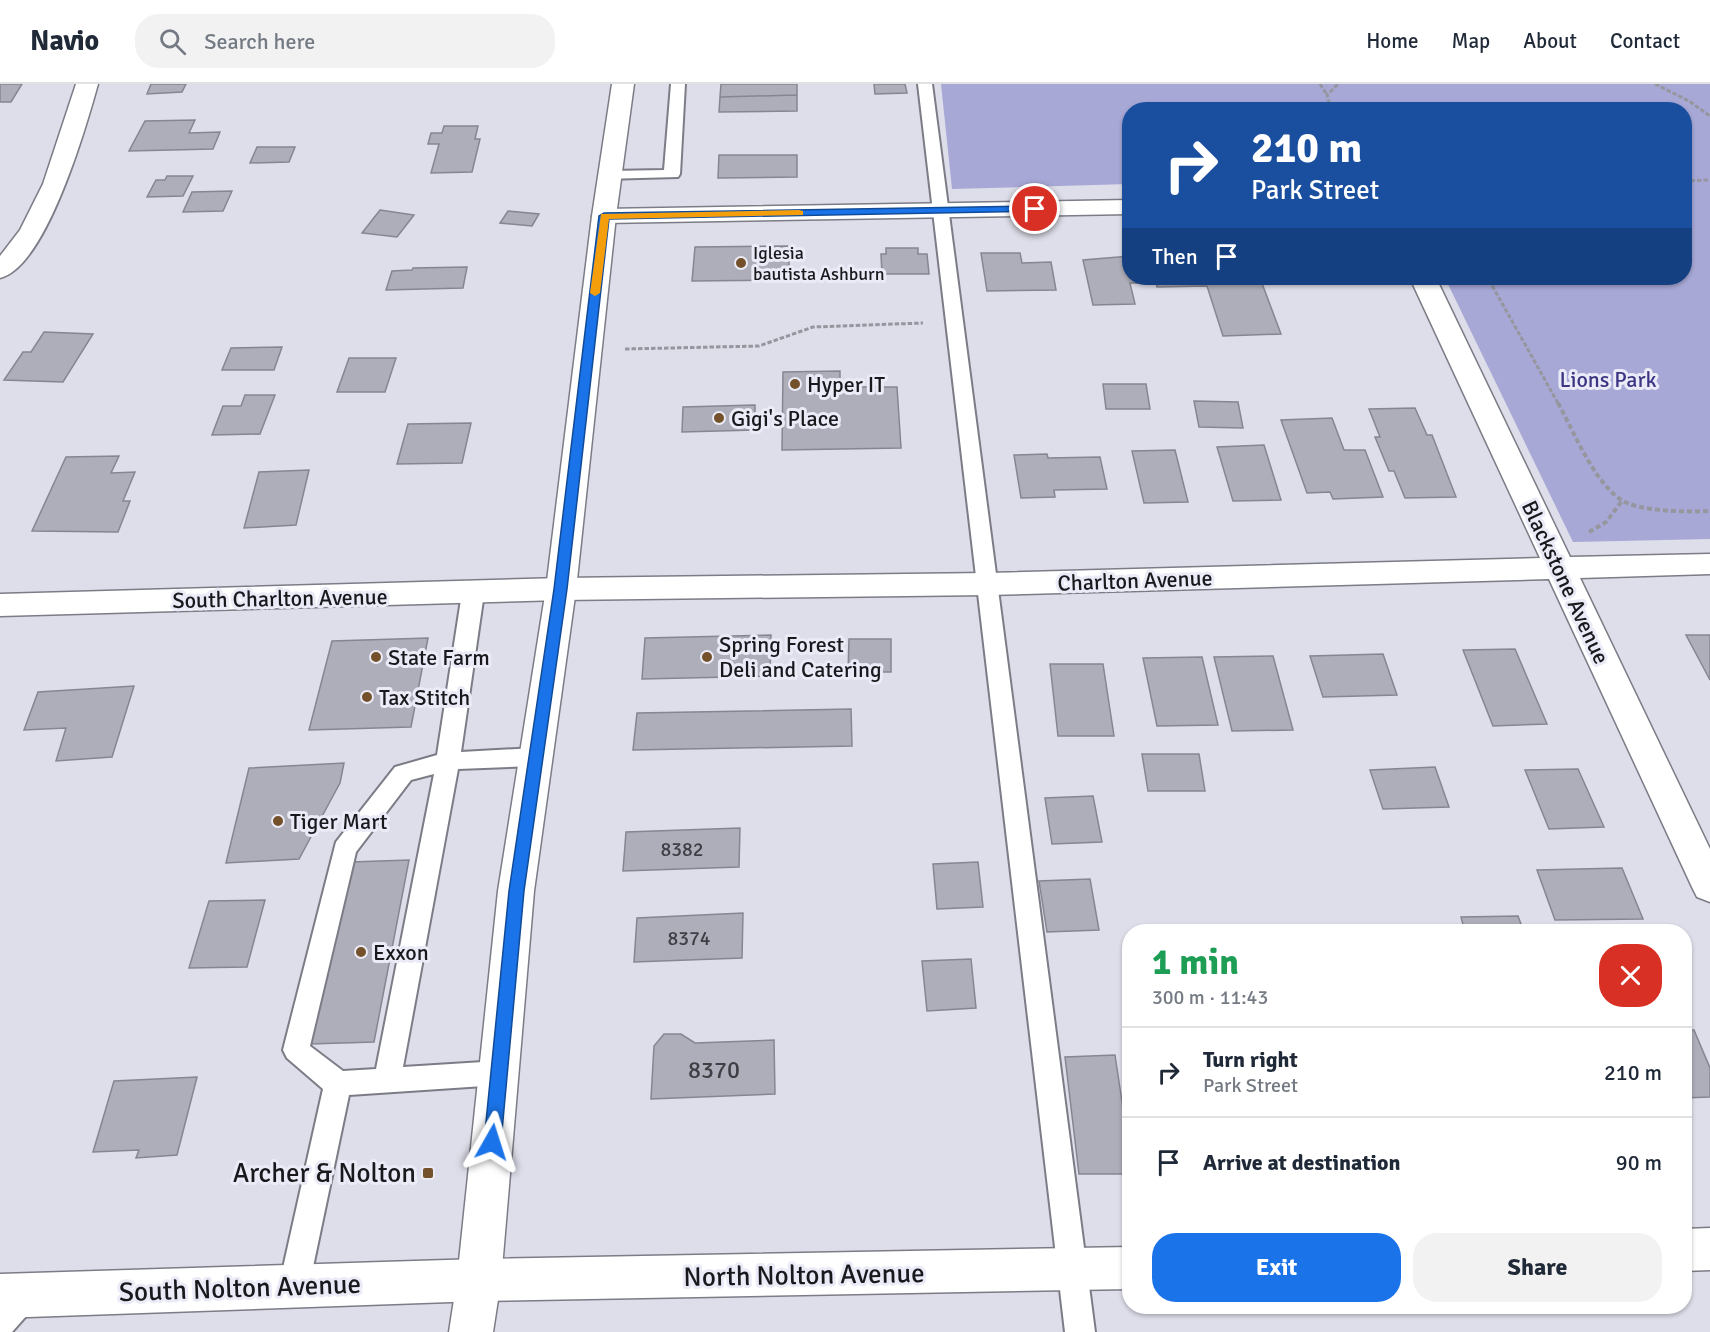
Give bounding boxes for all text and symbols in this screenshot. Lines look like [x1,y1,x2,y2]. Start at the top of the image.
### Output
search box [135,14,555,68]
text: Navio [30,24,99,58]
icon: search [156,25,189,58]
text: Search here [204,28,315,55]
text: Home [1366,28,1419,54]
text: Map [1452,28,1490,54]
text: About [1523,28,1577,54]
text: Contact [1610,28,1680,54]
text: 210 m [1251,123,1362,174]
icon: right [1152,126,1230,204]
text: Park Street [1251,174,1379,207]
pin [1009,183,1060,234]
icon: arrive [1018,192,1051,225]
icon: arrive [1210,240,1243,273]
place label: Iglesia bautista Ashburn [753,242,885,285]
text: Then [1152,243,1198,270]
marker: Iglesia bautista Ashburn [734,256,748,270]
park label: Lions Park [1559,366,1657,393]
place label: Hyper IT [807,371,885,398]
marker: Hyper IT [788,377,802,391]
place label: Gigi's Place [731,405,839,432]
marker: Gigi's Place [712,411,726,425]
street label: Blackstone Avenue [1516,496,1615,668]
street label: Charlton Avenue [1057,564,1213,597]
street label: South Charlton Avenue [172,583,388,614]
place label: Spring Forest Deli and Catering [719,631,882,683]
place label: State Farm [388,644,490,671]
marker: State Farm [369,650,383,664]
marker: Spring Forest Deli and Catering [700,650,714,664]
place label: Tax Stitch [379,684,470,711]
marker: Tax Stitch [360,690,374,704]
place label: Tiger Mart [290,808,388,835]
marker: Tiger Mart [271,814,285,828]
house number: 8382 [660,837,704,862]
house number: 8374 [667,926,711,951]
place label: Exxon [373,939,429,966]
text: 1 min [1152,940,1239,985]
button: close [1599,944,1662,1007]
marker: Exxon [354,945,368,959]
text: 300 m · 11:43 [1152,985,1268,1010]
text: Turn right [1203,1046,1298,1073]
house number: 8370 [688,1055,740,1085]
icon: right [1152,1056,1185,1089]
text: 210 m [1604,1059,1662,1086]
text: Park Street [1203,1073,1298,1098]
position arrow [460,1110,524,1174]
icon: arrive [1152,1146,1185,1179]
text: Arrive at destination [1203,1149,1400,1176]
text: 90 m [1616,1149,1662,1176]
place label: Archer & Nolton [233,1157,416,1190]
marker: Archer & Nolton [421,1166,435,1180]
button: Exit [1152,1233,1401,1302]
button: Share [1413,1233,1662,1302]
street label: North Nolton Avenue [683,1257,925,1294]
street label: South Nolton Avenue [118,1268,362,1309]

